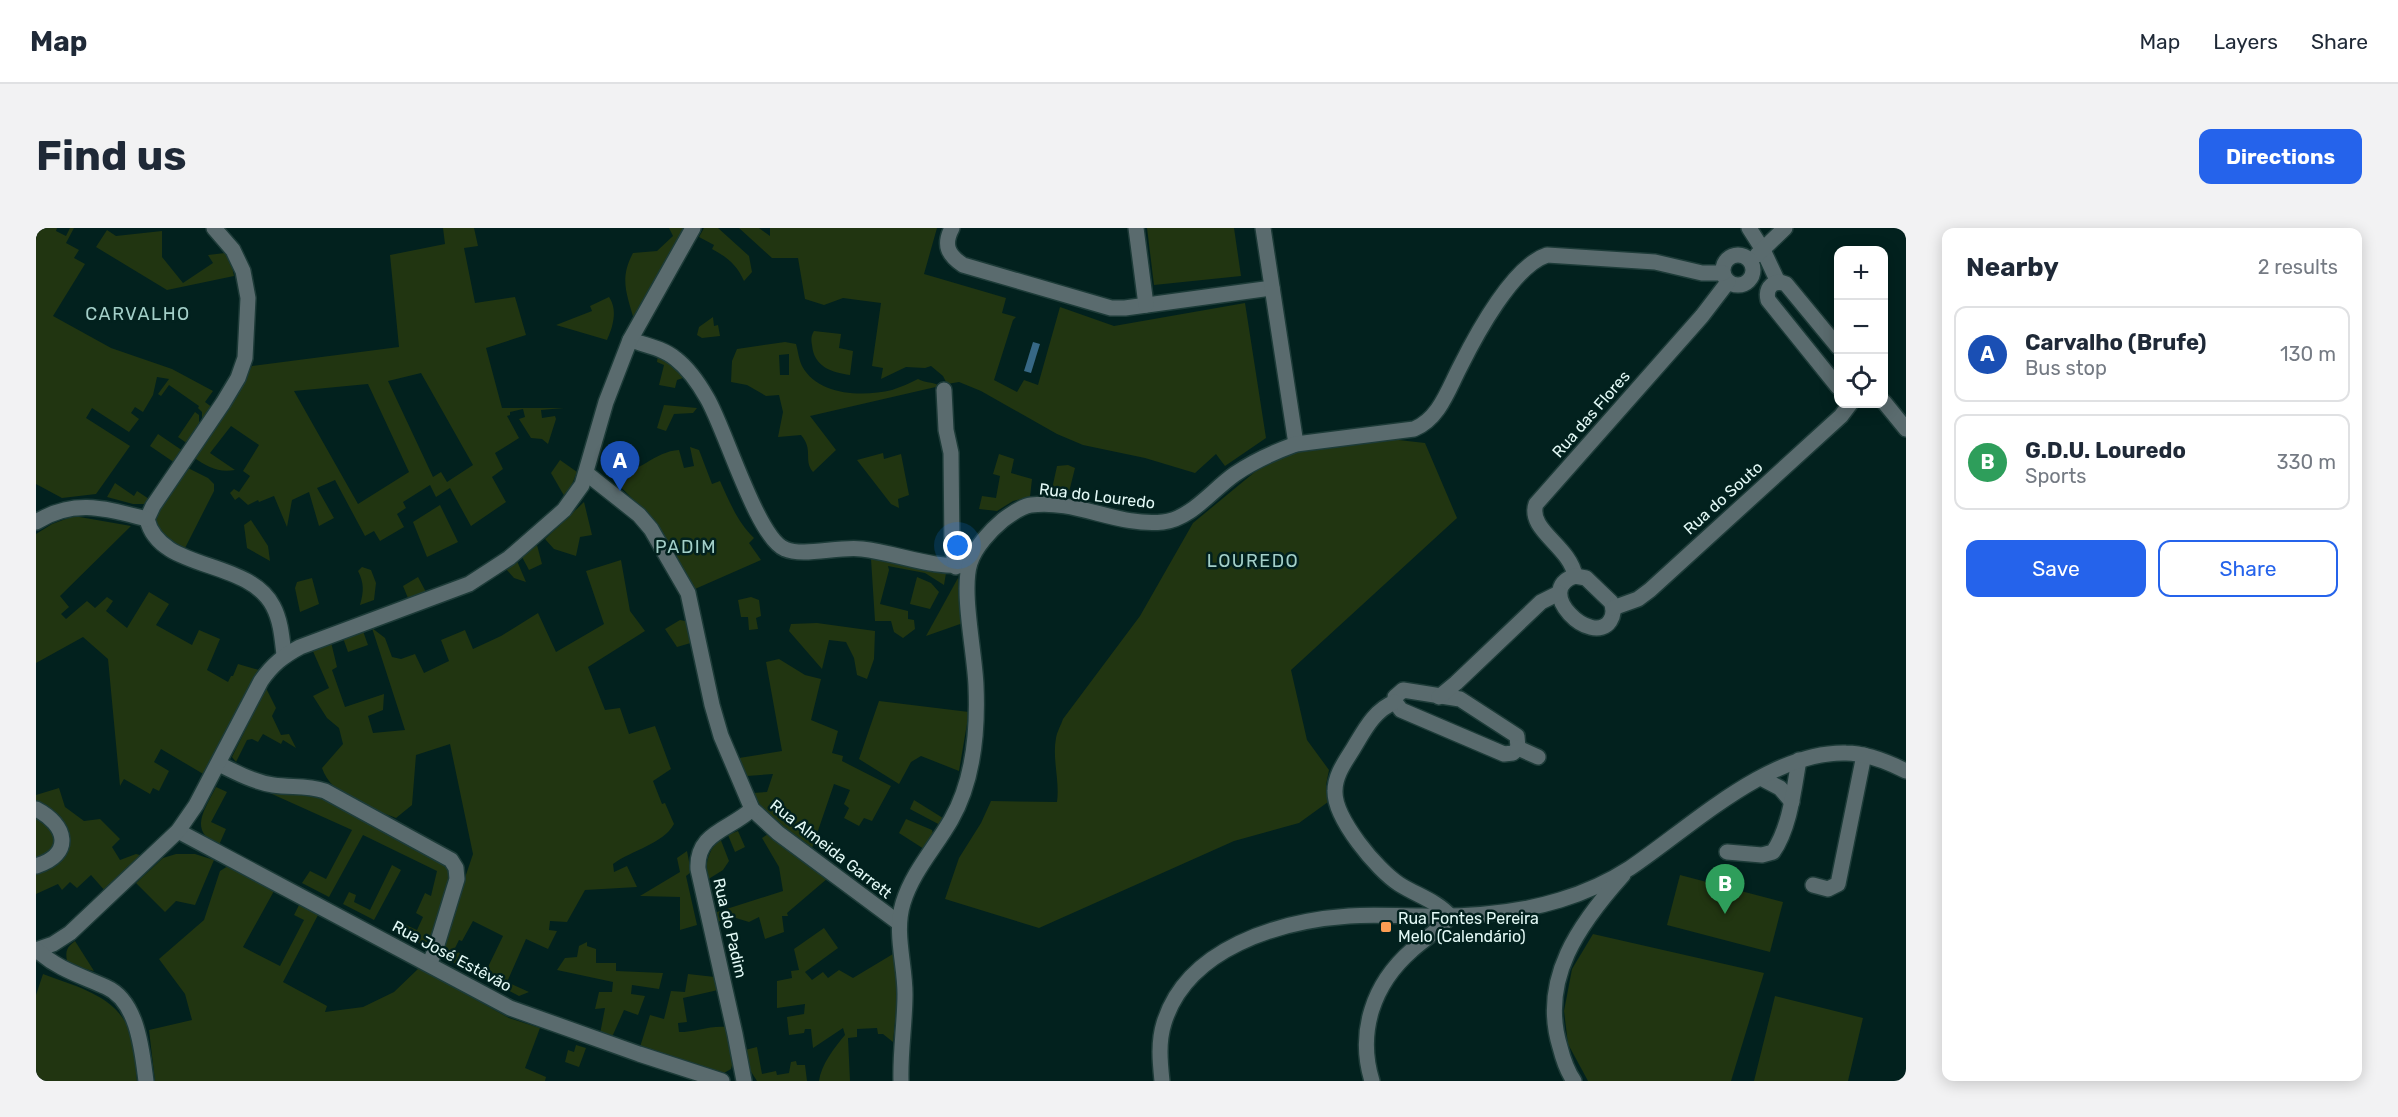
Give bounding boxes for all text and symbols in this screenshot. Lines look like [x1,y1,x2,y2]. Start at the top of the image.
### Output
text: Map [30,25,87,58]
text: Map [2139,29,2180,54]
text: Layers [2213,29,2278,54]
text: Share [2311,29,2368,54]
button: Directions [2199,129,2362,184]
text: Find us [36,131,187,181]
map controls [1834,246,1888,408]
button: + [1834,246,1888,300]
text: Nearby [1966,252,2059,283]
text: 2 results [2258,255,2338,279]
button: − [1834,300,1888,354]
district label: CARVALHO [85,303,191,325]
text: Carvalho (Brufe) [2025,329,2207,356]
text: A [1980,342,1995,366]
text: 130 m [2280,342,2336,366]
button: locate [1834,354,1888,408]
text: Bus stop [2025,356,2107,380]
street label: Rua das Flores [1548,367,1634,461]
text: G.D.U. Louredo [2025,437,2186,464]
pin: A [600,442,640,491]
text: B [1980,450,1995,474]
text: 330 m [2277,450,2336,474]
street label: Rua do Souto [1680,458,1766,538]
text: Sports [2025,464,2086,488]
street label: Rua do Louredo [1038,479,1156,513]
your location [943,531,972,560]
district label: PADIM [655,536,717,558]
button: Save [1966,540,2146,597]
button: Share [2158,540,2338,597]
district label: LOUREDO [1207,550,1299,572]
street label: Rua Almeida Garrett [766,795,896,903]
pin: B [1706,864,1744,914]
street label: Rua do Padim [709,876,751,980]
place label: Rua Fontes Pereira Melo (Calendário) [1398,909,1539,946]
street label: Rua José Estêvão [389,916,515,996]
marker: Rua Fontes Pereira Melo (Calendário) [1379,920,1393,934]

